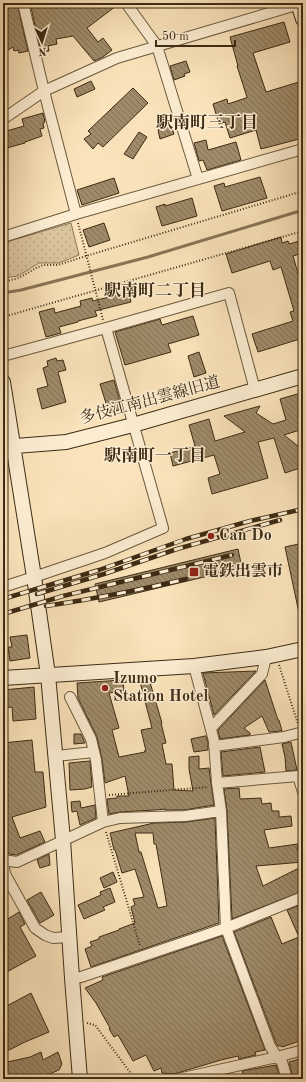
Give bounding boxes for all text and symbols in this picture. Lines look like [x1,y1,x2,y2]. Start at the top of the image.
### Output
north arrow [22,22,62,62]
scale bar [156,22,235,48]
text: 50 m [162,30,189,43]
text: N [37,45,47,56]
district label: 駅南町三丁目 [156,113,258,132]
district label: 駅南町二丁目 [104,281,206,300]
street label: 多伎江南出雲線旧道 [78,373,222,427]
district label: 駅南町一丁目 [104,446,206,465]
place label: Can Do [219,528,272,544]
marker: Can Do [206,531,216,541]
place label: 電鉄出雲市 [203,562,283,580]
marker: 電鉄出雲市 [188,566,200,578]
place label: Izumo Station Hotel [113,671,208,705]
marker: Izumo Station Hotel [100,683,110,693]

